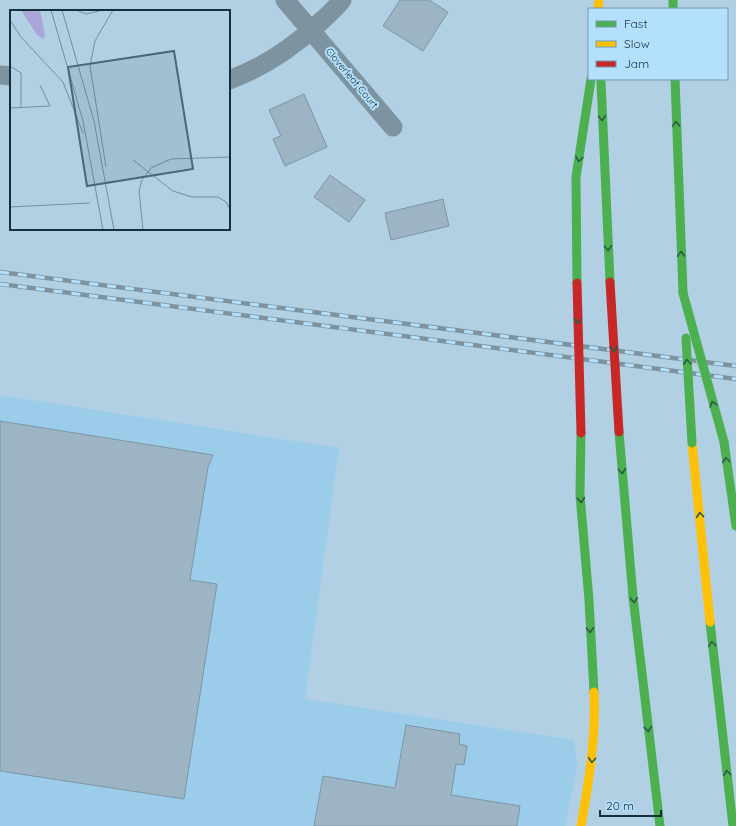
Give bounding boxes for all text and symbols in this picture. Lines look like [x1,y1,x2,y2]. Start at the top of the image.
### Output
legend [588,8,728,80]
inset map [10,10,230,230]
text: Fast [624,16,648,31]
text: Slow [624,36,650,51]
street label: Cloverleaf Court [323,45,382,111]
text: Jam [624,56,649,71]
one-way arrow [598,115,607,121]
one-way arrow [672,121,681,127]
one-way arrow [575,156,584,162]
one-way arrow [604,245,612,251]
one-way arrow [677,251,686,257]
one-way arrow [573,318,582,324]
one-way arrow [609,346,618,352]
one-way arrow [683,359,692,365]
one-way arrow [710,401,718,408]
one-way arrow [722,456,731,463]
one-way arrow [618,468,627,474]
one-way arrow [576,497,585,503]
one-way arrow [695,512,704,518]
one-way arrow [629,597,638,603]
one-way arrow [586,627,595,633]
one-way arrow [708,641,717,647]
one-way arrow [643,726,652,732]
one-way arrow [587,756,596,763]
one-way arrow [723,770,732,776]
scale bar [600,792,661,818]
text: 20 m [606,798,634,813]

